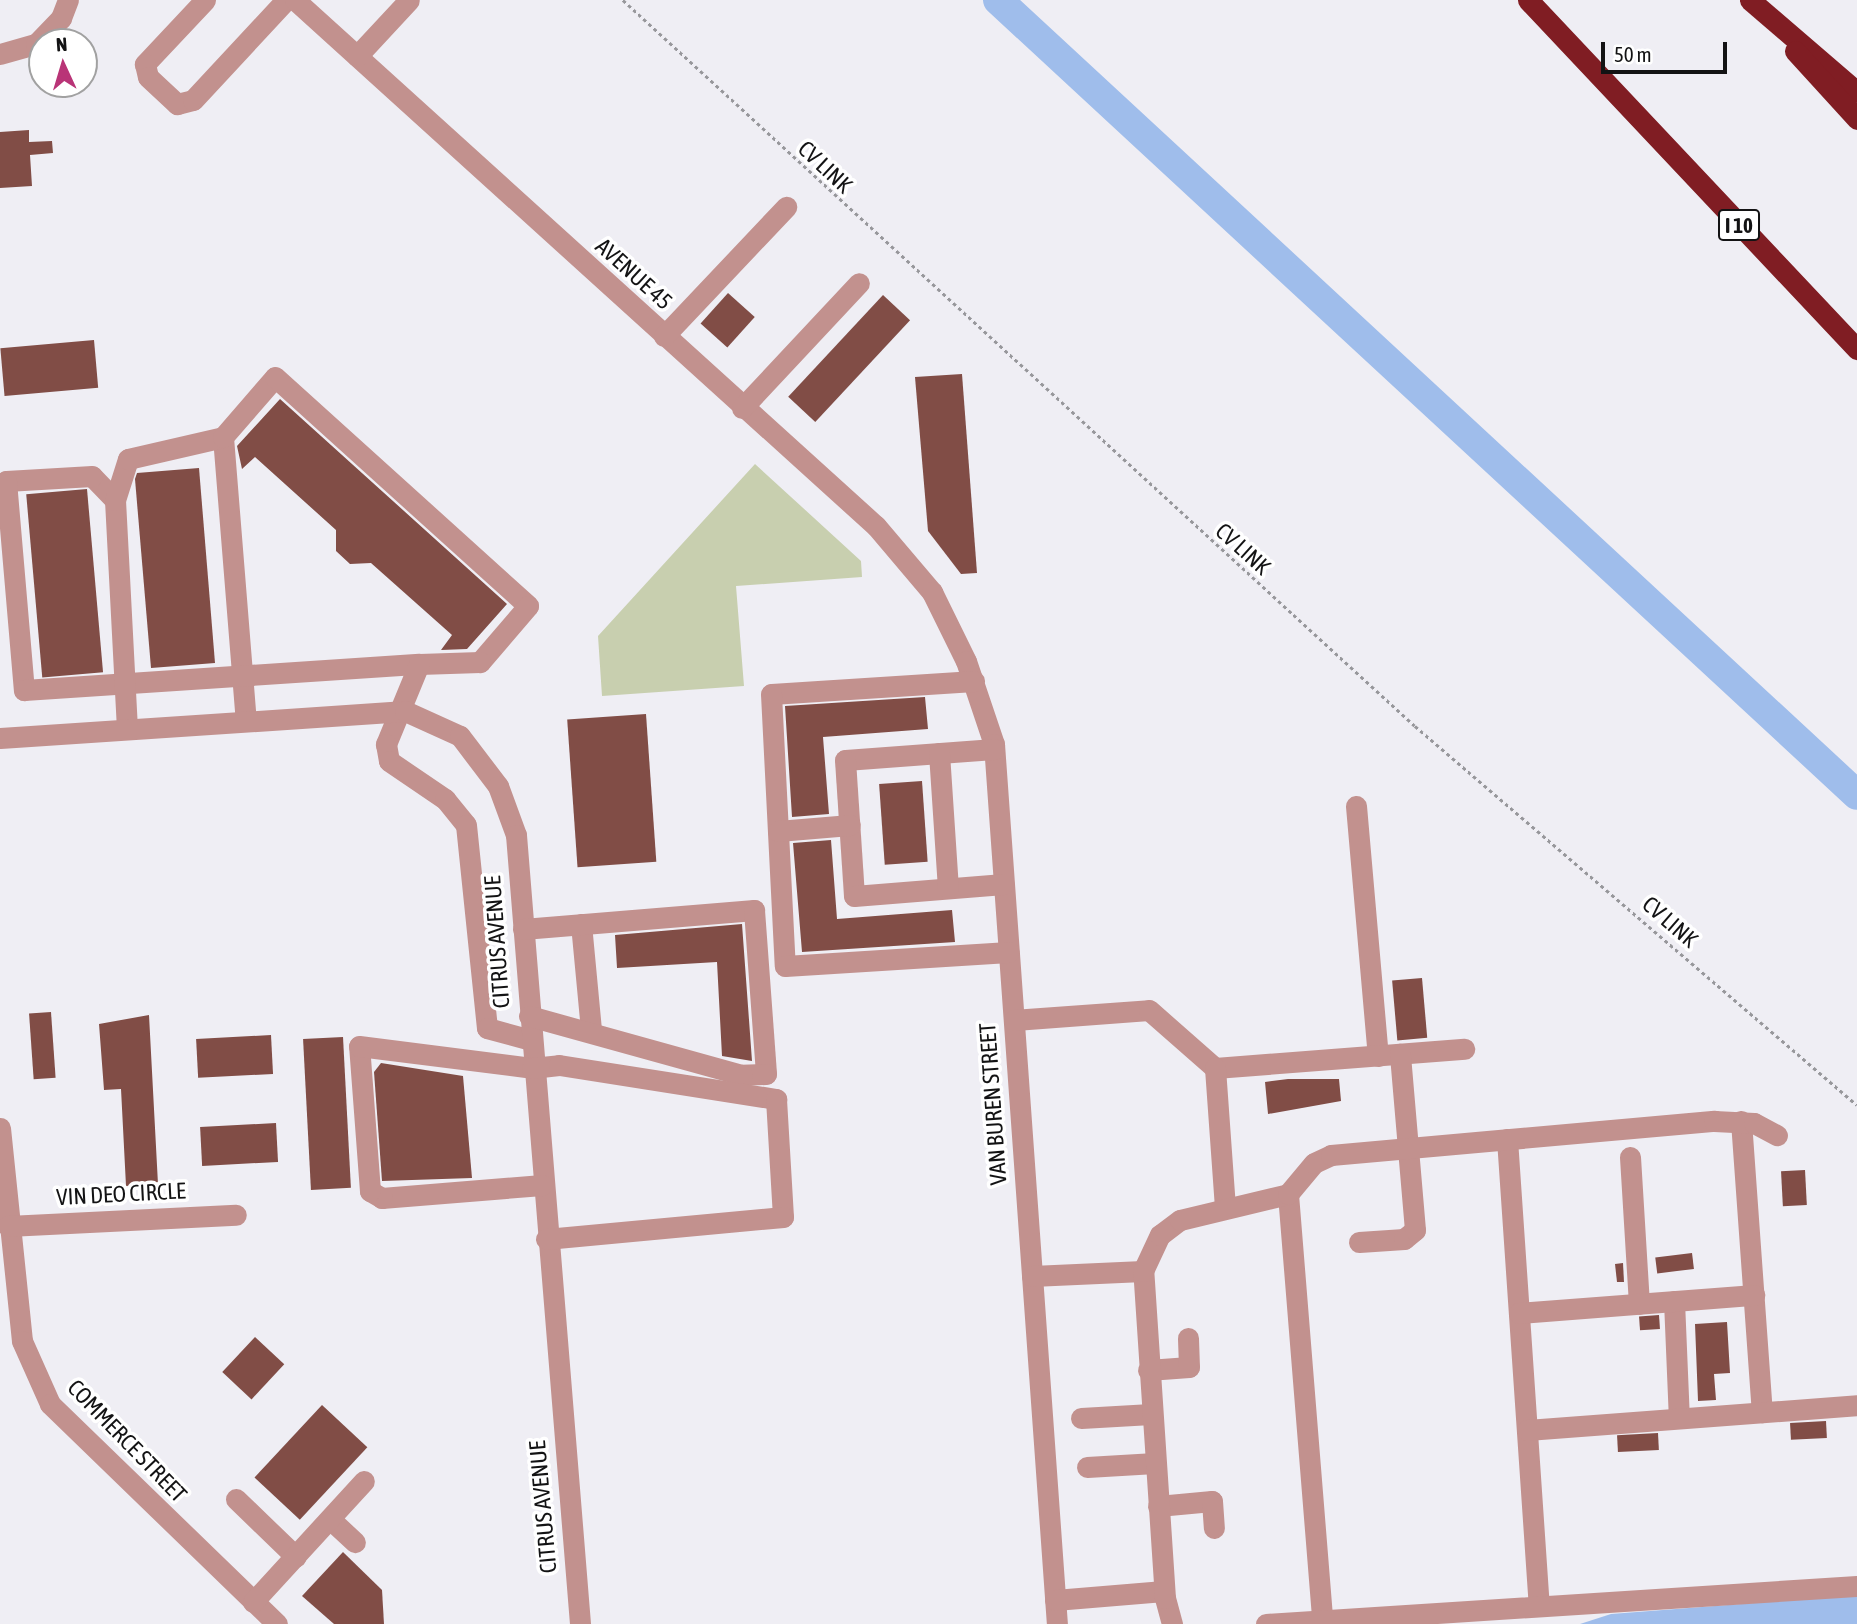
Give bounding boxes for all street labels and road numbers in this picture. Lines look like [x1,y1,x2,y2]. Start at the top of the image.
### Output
street label: CV LINK [792,135,858,199]
road number: I 10 [1718,208,1760,243]
street label: AVENUE 45 [590,232,678,316]
street label: CV LINK [1210,517,1276,581]
street label: CITRUS AVENUE [479,875,515,1009]
street label: CV LINK [1637,890,1703,954]
street label: VAN BUREN STREET [974,1022,1012,1186]
street label: VIN DEO CIRCLE [56,1177,186,1211]
street label: COMMERCE STREET [62,1374,192,1508]
street label: CITRUS AVENUE [523,1440,563,1574]

